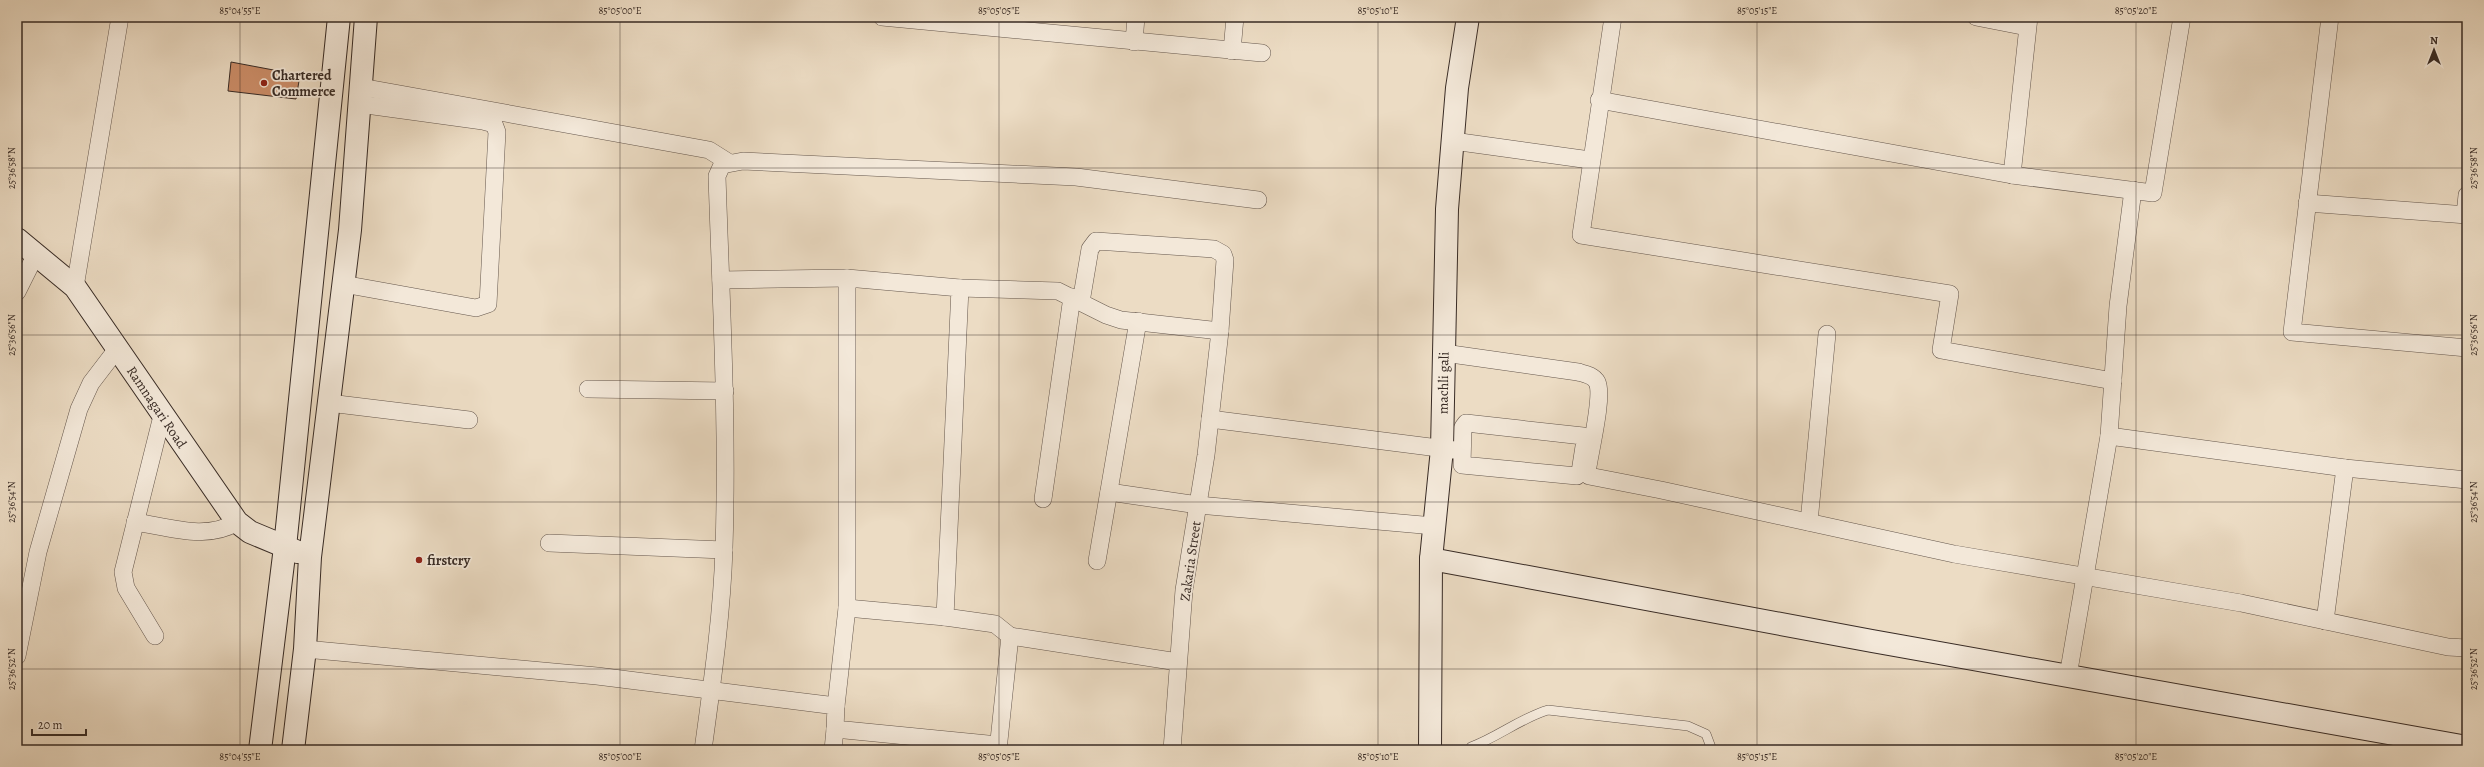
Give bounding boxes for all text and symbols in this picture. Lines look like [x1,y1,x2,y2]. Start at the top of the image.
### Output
text: 85°04'55"E [219,4,261,17]
text: 85°05'00"E [598,4,642,17]
text: 85°05'05"E [978,4,1020,17]
text: 85°05'10"E [1357,4,1399,17]
text: 85°05'15"E [1737,4,1777,17]
text: 85°05'20"E [2115,4,2157,17]
north arrow [2414,30,2454,70]
text: N [2430,33,2438,48]
place label: Chartered Commerce [272,66,336,101]
marker: Chartered Commerce [259,78,269,88]
text: 25°36'58"N [5,147,18,189]
text: 25°36'58"N [2467,147,2480,189]
text: 25°36'56"N [5,314,18,356]
text: 25°36'56"N [2467,314,2480,356]
street label: machli gali [1433,352,1454,414]
street label: Ramnagari Road [122,362,191,452]
text: 25°36'54"N [5,481,18,523]
text: 25°36'54"N [2467,481,2480,523]
street label: Zakaria Street [1175,519,1206,602]
place label: firstcry [427,551,471,570]
marker: firstcry [414,555,424,565]
text: 25°36'52"N [5,648,18,690]
text: 25°36'52"N [2467,648,2480,690]
scale bar [32,711,86,737]
text: 20 m [38,717,62,733]
text: 85°04'55"E [219,750,261,763]
text: 85°05'00"E [598,750,642,763]
text: 85°05'05"E [978,750,1020,763]
text: 85°05'10"E [1357,750,1399,763]
text: 85°05'15"E [1737,750,1777,763]
text: 85°05'20"E [2115,750,2157,763]

